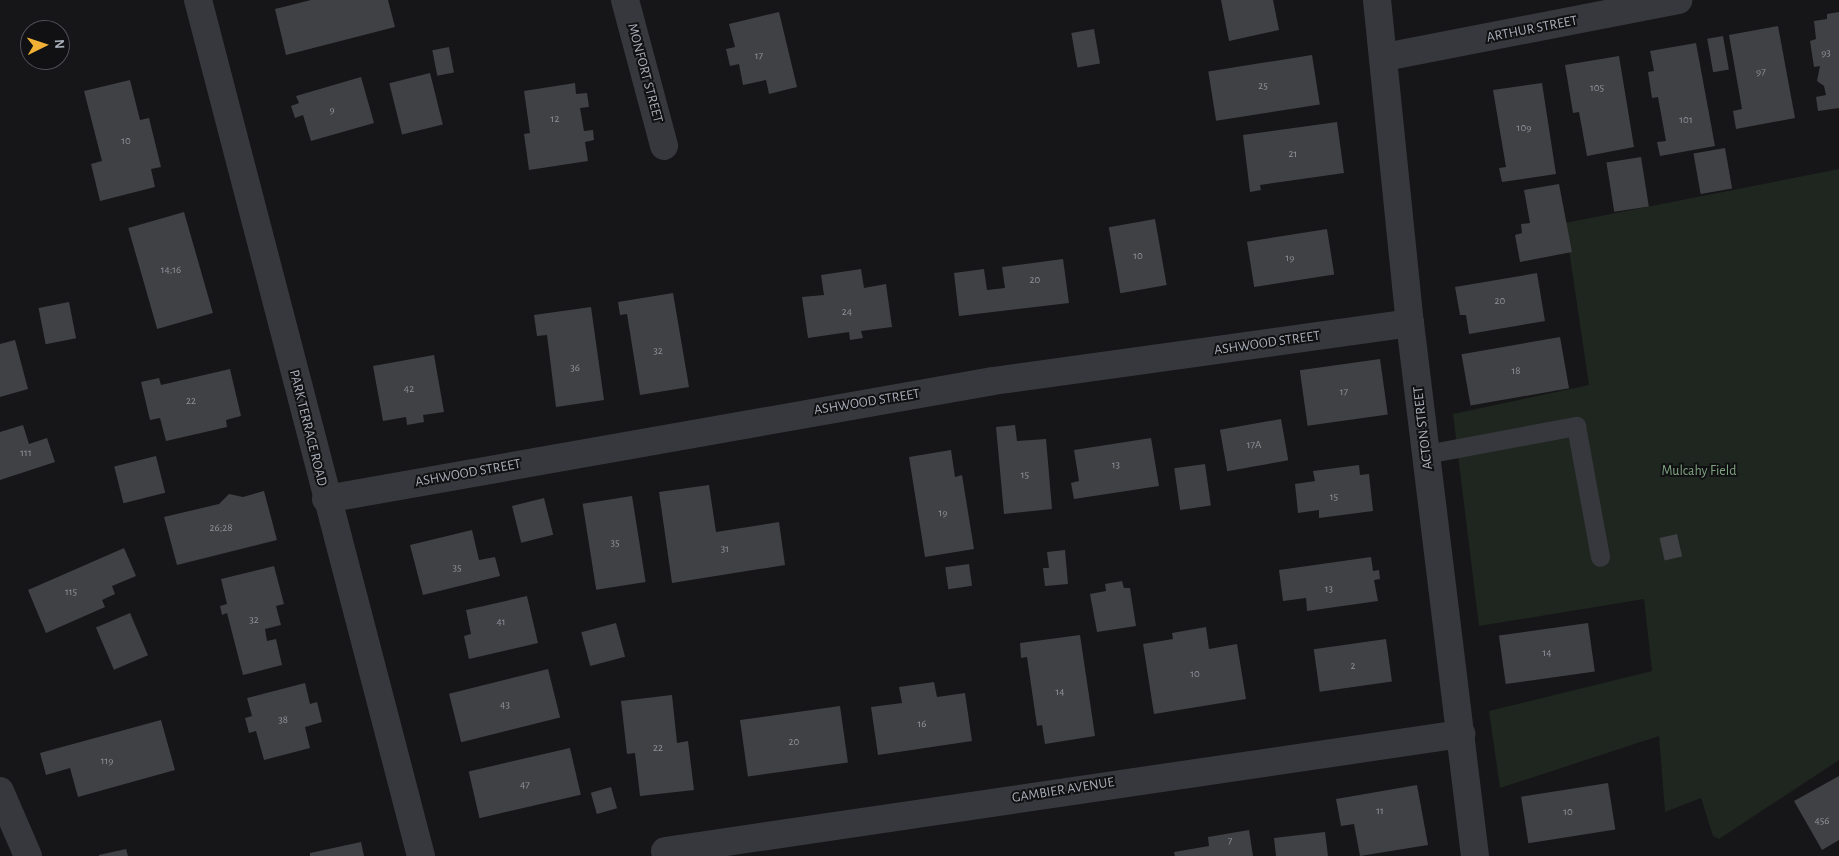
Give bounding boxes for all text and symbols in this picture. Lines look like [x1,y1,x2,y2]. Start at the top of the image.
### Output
street label: ARTHUR STREET [1485,12,1579,46]
north arrow [20,20,70,70]
street label: MONFORT STREET [624,21,666,125]
text: N [52,39,66,49]
house number: 93 [1821,46,1831,60]
house number: 17 [755,49,763,63]
house number: 97 [1756,65,1766,79]
house number: 25 [1258,79,1268,93]
house number: 105 [1590,81,1604,95]
house number: 9 [329,103,335,117]
house number: 12 [551,112,559,126]
house number: 101 [1679,113,1693,127]
house number: 109 [1517,121,1531,135]
house number: 10 [121,134,131,148]
house number: 21 [1289,147,1297,161]
house number: 10 [1133,249,1143,263]
house number: 19 [1286,251,1294,265]
house number: 14;16 [161,263,181,277]
house number: 20 [1030,273,1040,287]
house number: 20 [1495,294,1505,308]
house number: 24 [842,305,852,319]
street label: ASHWOOD STREET [1213,327,1321,359]
house number: 32 [653,344,663,358]
house number: 36 [570,361,580,375]
house number: 18 [1512,364,1520,378]
street label: PARK TERRACE ROAD [285,368,331,488]
house number: 42 [404,382,414,396]
street label: ASHWOOD STREET [813,385,921,419]
house number: 17 [1340,385,1348,399]
street label: ACTON STREET [1410,385,1436,471]
house number: 22 [186,394,196,408]
house number: 17A [1247,438,1261,452]
house number: 111 [20,446,32,460]
street label: ASHWOOD STREET [414,455,522,491]
house number: 13 [1112,458,1120,472]
park label: Mulcahy Field [1661,463,1737,479]
house number: 15 [1021,468,1029,482]
house number: 15 [1330,490,1338,504]
house number: 19 [939,506,947,520]
house number: 26;28 [210,521,232,535]
house number: 35 [610,536,620,550]
house number: 31 [721,542,729,556]
house number: 35 [452,561,462,575]
house number: 13 [1325,582,1333,596]
house number: 115 [65,585,77,599]
house number: 32 [249,613,259,627]
house number: 41 [496,615,506,629]
house number: 14 [1542,646,1552,660]
house number: 2 [1350,659,1356,673]
house number: 10 [1190,667,1200,681]
house number: 14 [1055,685,1065,699]
house number: 43 [500,698,510,712]
house number: 38 [278,713,288,727]
house number: 16 [918,717,926,731]
house number: 20 [789,735,799,749]
house number: 22 [653,741,663,755]
house number: 119 [101,754,113,768]
street label: GAMBIER AVENUE [1011,774,1115,806]
house number: 47 [520,778,530,792]
house number: 11 [1376,804,1384,818]
house number: 10 [1563,805,1573,819]
house number: 456 [1814,814,1830,828]
house number: 7 [1228,834,1232,848]

